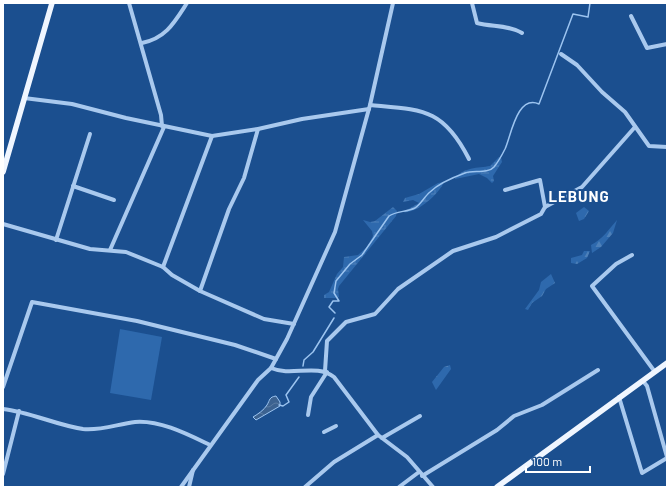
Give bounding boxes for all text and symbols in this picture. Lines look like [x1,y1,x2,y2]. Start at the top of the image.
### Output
district label: LEBUNG [548,187,610,205]
scale bar [526,448,590,474]
text: 100 m [532,454,562,468]

